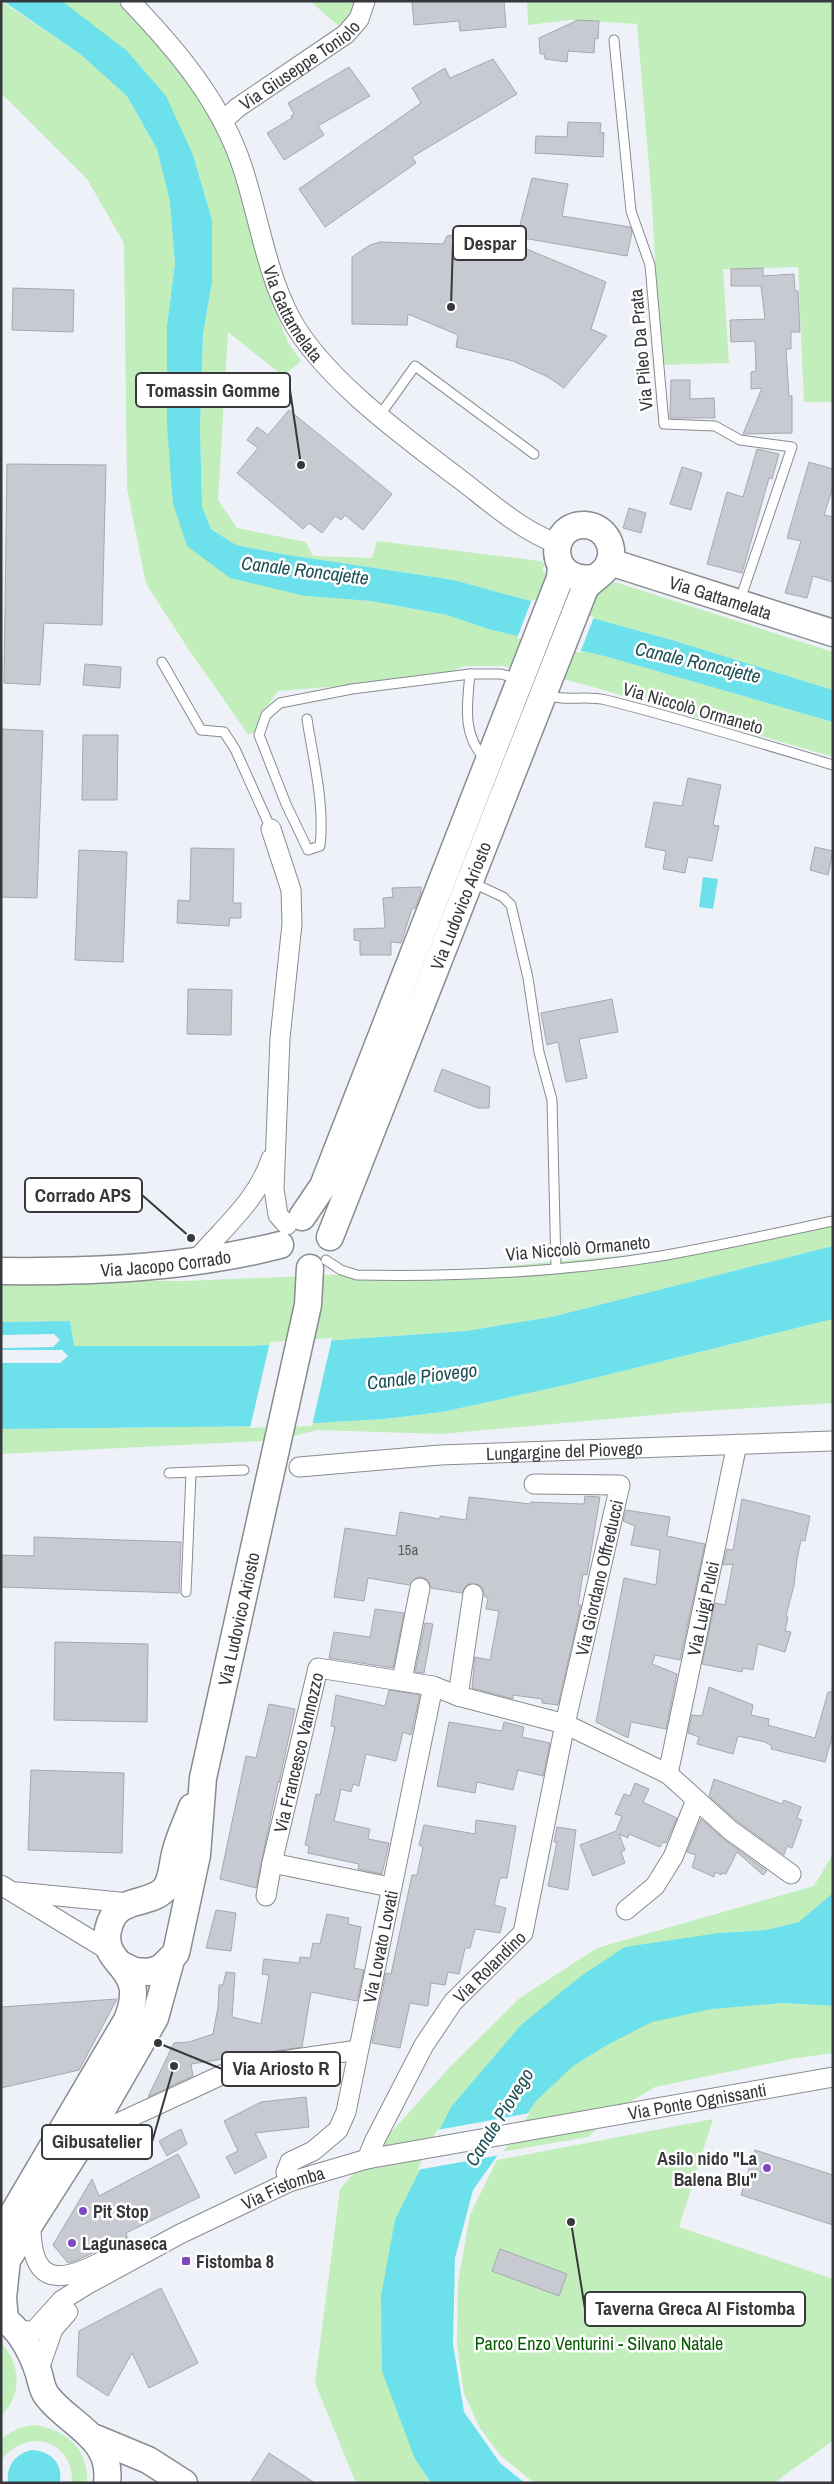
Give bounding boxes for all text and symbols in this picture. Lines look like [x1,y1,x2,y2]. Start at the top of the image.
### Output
street label: Via Giuseppe Toniolo [234,15,365,115]
callout: Despar [453,226,526,260]
text: Despar [464,230,516,256]
street label: Via Gattamelata [258,262,329,367]
street label: Via Pileo Da Prata [623,288,659,412]
callout: Tomassin Gomme [136,373,290,407]
text: Tomassin Gomme [146,377,280,403]
water label: Canale Roncajette [240,549,370,591]
street label: Via Gattamelata [666,569,775,625]
water label: Canale Roncajette [633,635,763,689]
street label: Via Niccolò Ormaneto [620,676,766,740]
street label: Via Ludovico Ariosto [424,838,497,974]
callout: Corrado APS [25,1178,142,1212]
text: Corrado APS [35,1182,131,1208]
street label: Via Niccolò Ormaneto [505,1229,651,1267]
street label: Via Jacopo Corrado [100,1243,233,1282]
water label: Canale Piovego [365,1356,479,1396]
street label: Lungargine del Piovego [486,1435,643,1466]
street label: Via Giordano Offreducci [569,1497,629,1658]
house number: 15a [398,1539,418,1560]
street label: Via Ludovico Ariosto [211,1550,265,1688]
street label: Via Luigi Pulci [681,1559,725,1658]
street label: Via Francesco Vannozzo [267,1670,329,1835]
street label: Via Lovato Lovati [356,1888,404,2005]
street label: Via Rolandino [447,1925,531,2008]
callout: Via Ariosto R [222,2052,340,2086]
text: Via Ariosto R [233,2055,330,2081]
water label: Canale Piovego [459,2063,540,2171]
street label: Via Ponte Ognissanti [626,2076,768,2125]
callout: Gibusatelier [42,2125,152,2159]
text: Gibusatelier [52,2128,142,2154]
place label: Asilo nido "La Balena Blu" [657,2146,758,2192]
street label: Via Fistomba [237,2160,327,2215]
marker: Asilo nido "La Balena Blu" [761,2162,773,2174]
place label: Pit Stop [93,2199,149,2224]
marker: Pit Stop [77,2205,89,2217]
place label: Lagunaseca [82,2231,168,2256]
marker: Lagunaseca [66,2237,78,2249]
place label: Fistomba 8 [196,2249,274,2274]
marker: Fistomba 8 [180,2255,192,2267]
callout: Taverna Greca Al Fistomba [585,2292,805,2326]
text: Taverna Greca Al Fistomba [595,2295,795,2321]
park label: Parco Enzo Venturini - Silvano Natale [475,2331,723,2356]

